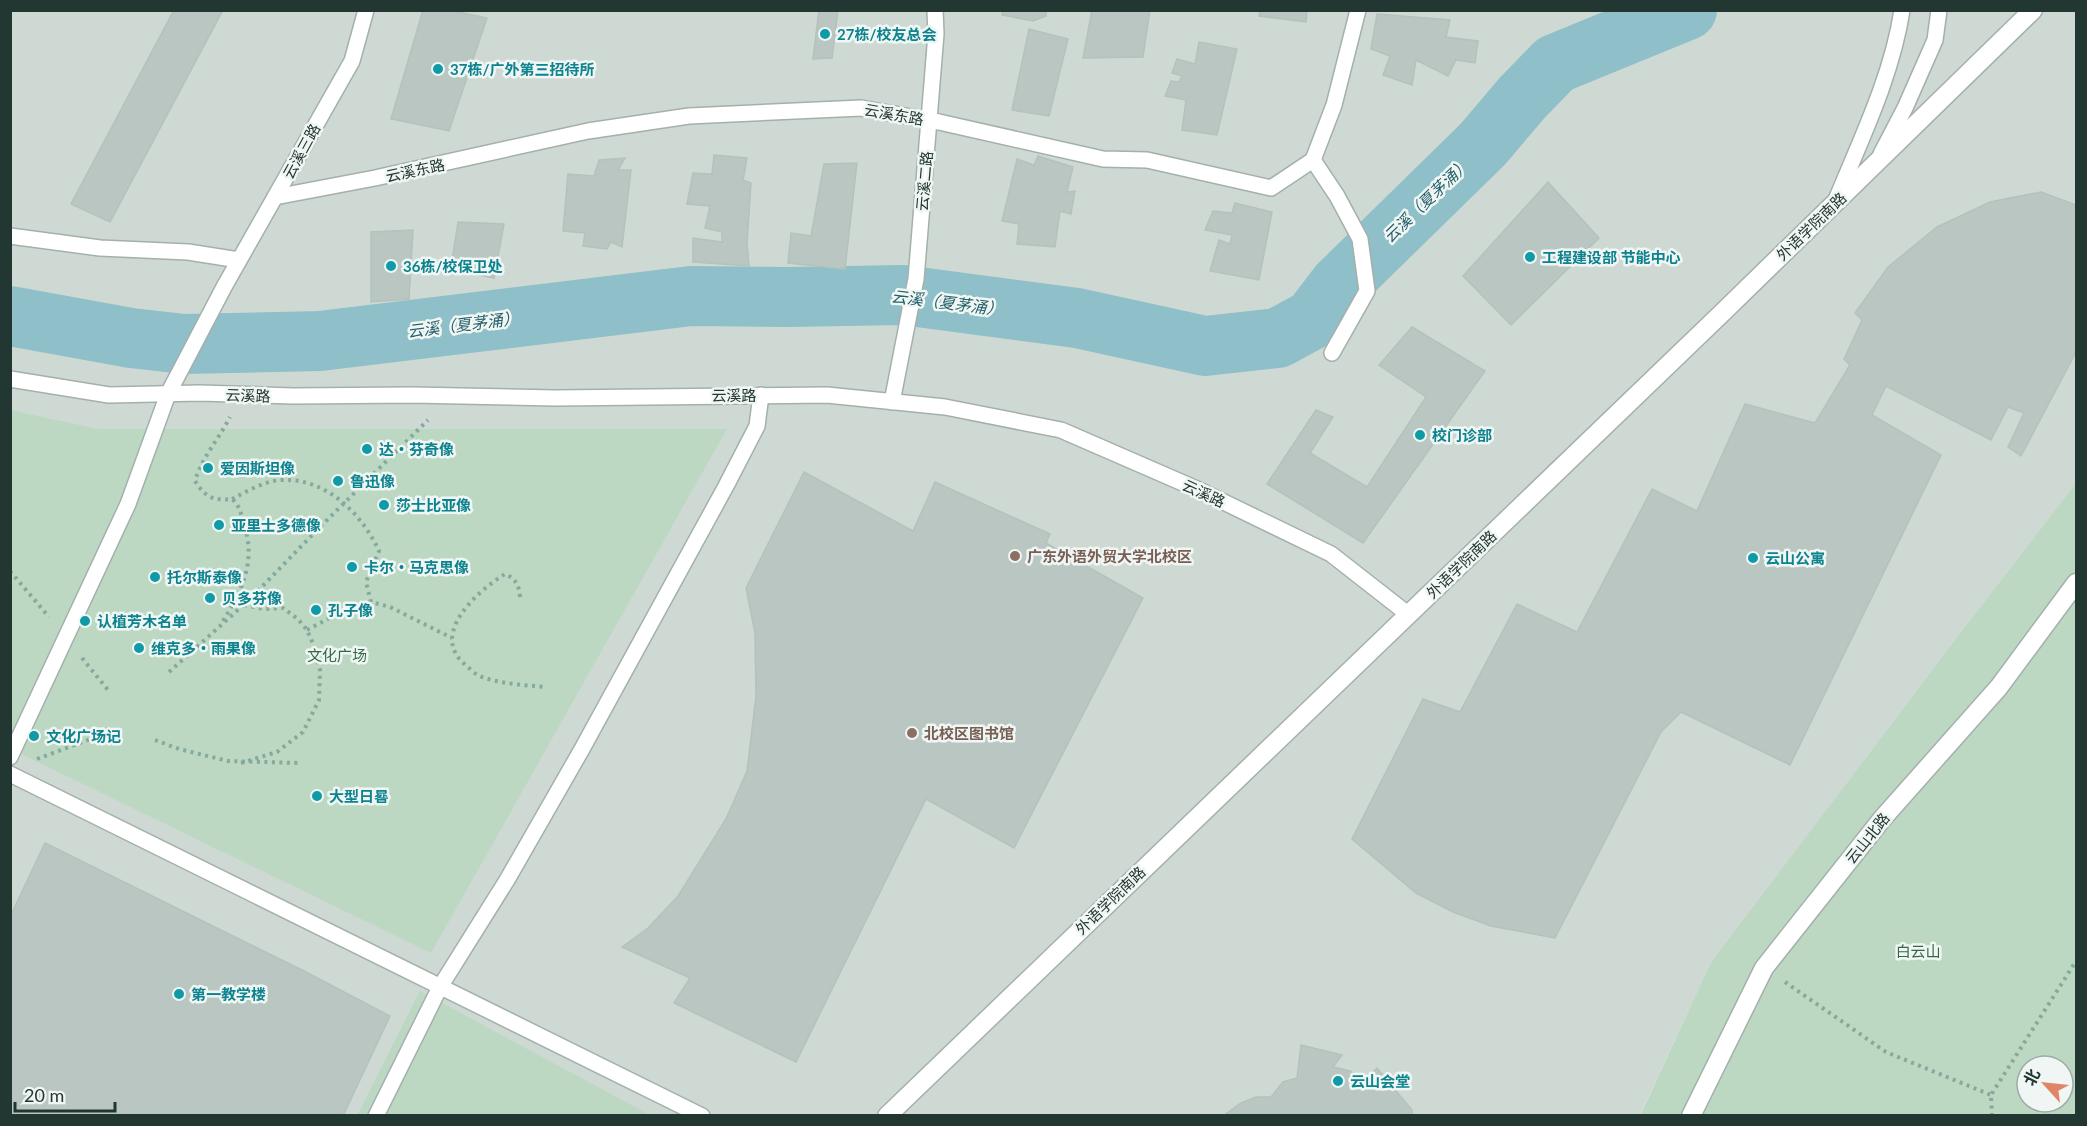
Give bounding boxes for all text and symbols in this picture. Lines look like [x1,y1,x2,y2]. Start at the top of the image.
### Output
place label: 27栋/校友总会 [837,25,936,43]
marker: 27栋/校友总会 [818,27,832,41]
place label: 37栋/广外第三招待所 [450,60,594,78]
marker: 37栋/广外第三招待所 [431,62,445,76]
street label: 云溪东路 [863,100,925,128]
street label: 云溪三路 [279,120,323,182]
street label: 云溪二路 [912,150,936,212]
water label: 云溪（夏茅涌） [1379,154,1473,246]
street label: 云溪东路 [384,155,446,185]
street label: 外语学院南路 [1772,188,1850,264]
place label: 工程建设部 节能中心 [1542,248,1681,266]
marker: 工程建设部 节能中心 [1523,250,1537,264]
place label: 36栋/校保卫处 [403,257,502,275]
marker: 36栋/校保卫处 [384,259,398,273]
water label: 云溪（夏茅涌） [890,286,1004,318]
water label: 云溪（夏茅涌） [406,308,520,340]
street label: 云溪路 [225,385,271,405]
street label: 云溪路 [711,386,757,404]
place label: 校门诊部 [1432,426,1492,444]
marker: 校门诊部 [1413,428,1427,442]
place label: 达・芬奇像 [379,440,454,458]
marker: 达・芬奇像 [360,442,374,456]
place label: 爱因斯坦像 [220,459,295,477]
marker: 爱因斯坦像 [201,461,215,475]
place label: 鲁迅像 [350,472,395,490]
marker: 鲁迅像 [331,474,345,488]
street label: 云溪路 [1180,475,1228,511]
place label: 莎士比亚像 [396,496,471,514]
marker: 莎士比亚像 [377,498,391,512]
place label: 亚里士多德像 [231,516,321,534]
marker: 亚里士多德像 [212,518,226,532]
street label: 外语学院南路 [1422,526,1500,602]
place label: 广东外语外贸大学北校区 [1027,547,1192,565]
marker: 广东外语外贸大学北校区 [1008,549,1022,563]
place label: 云山公寓 [1765,549,1825,567]
marker: 云山公寓 [1746,551,1760,565]
place label: 卡尔・马克思像 [364,558,469,576]
marker: 卡尔・马克思像 [345,560,359,574]
place label: 托尔斯泰像 [167,568,242,586]
marker: 托尔斯泰像 [148,570,162,584]
place label: 贝多芬像 [222,589,282,607]
marker: 贝多芬像 [203,591,217,605]
place label: 孔子像 [328,601,373,619]
marker: 孔子像 [309,603,323,617]
place label: 认植芳木名单 [97,612,187,630]
marker: 认植芳木名单 [78,614,92,628]
place label: 维克多・雨果像 [151,639,256,657]
marker: 维克多・雨果像 [132,641,146,655]
park label: 文化广场 [307,646,367,664]
place label: 北校区图书馆 [924,724,1014,742]
marker: 北校区图书馆 [905,726,919,740]
place label: 文化广场记 [46,727,121,745]
marker: 文化广场记 [27,729,41,743]
place label: 大型日晷 [329,787,389,805]
marker: 大型日晷 [310,789,324,803]
street label: 云山北路 [1841,809,1893,867]
street label: 外语学院南路 [1071,862,1149,938]
park label: 白云山 [1895,942,1941,960]
place label: 第一教学楼 [191,985,266,1003]
marker: 第一教学楼 [172,987,186,1001]
north arrow [2015,1054,2075,1114]
text: 北 [2019,1066,2043,1088]
place label: 云山会堂 [1350,1072,1410,1090]
marker: 云山会堂 [1331,1074,1345,1088]
scale bar [15,1075,116,1113]
text: 20 m [24,1084,64,1106]

